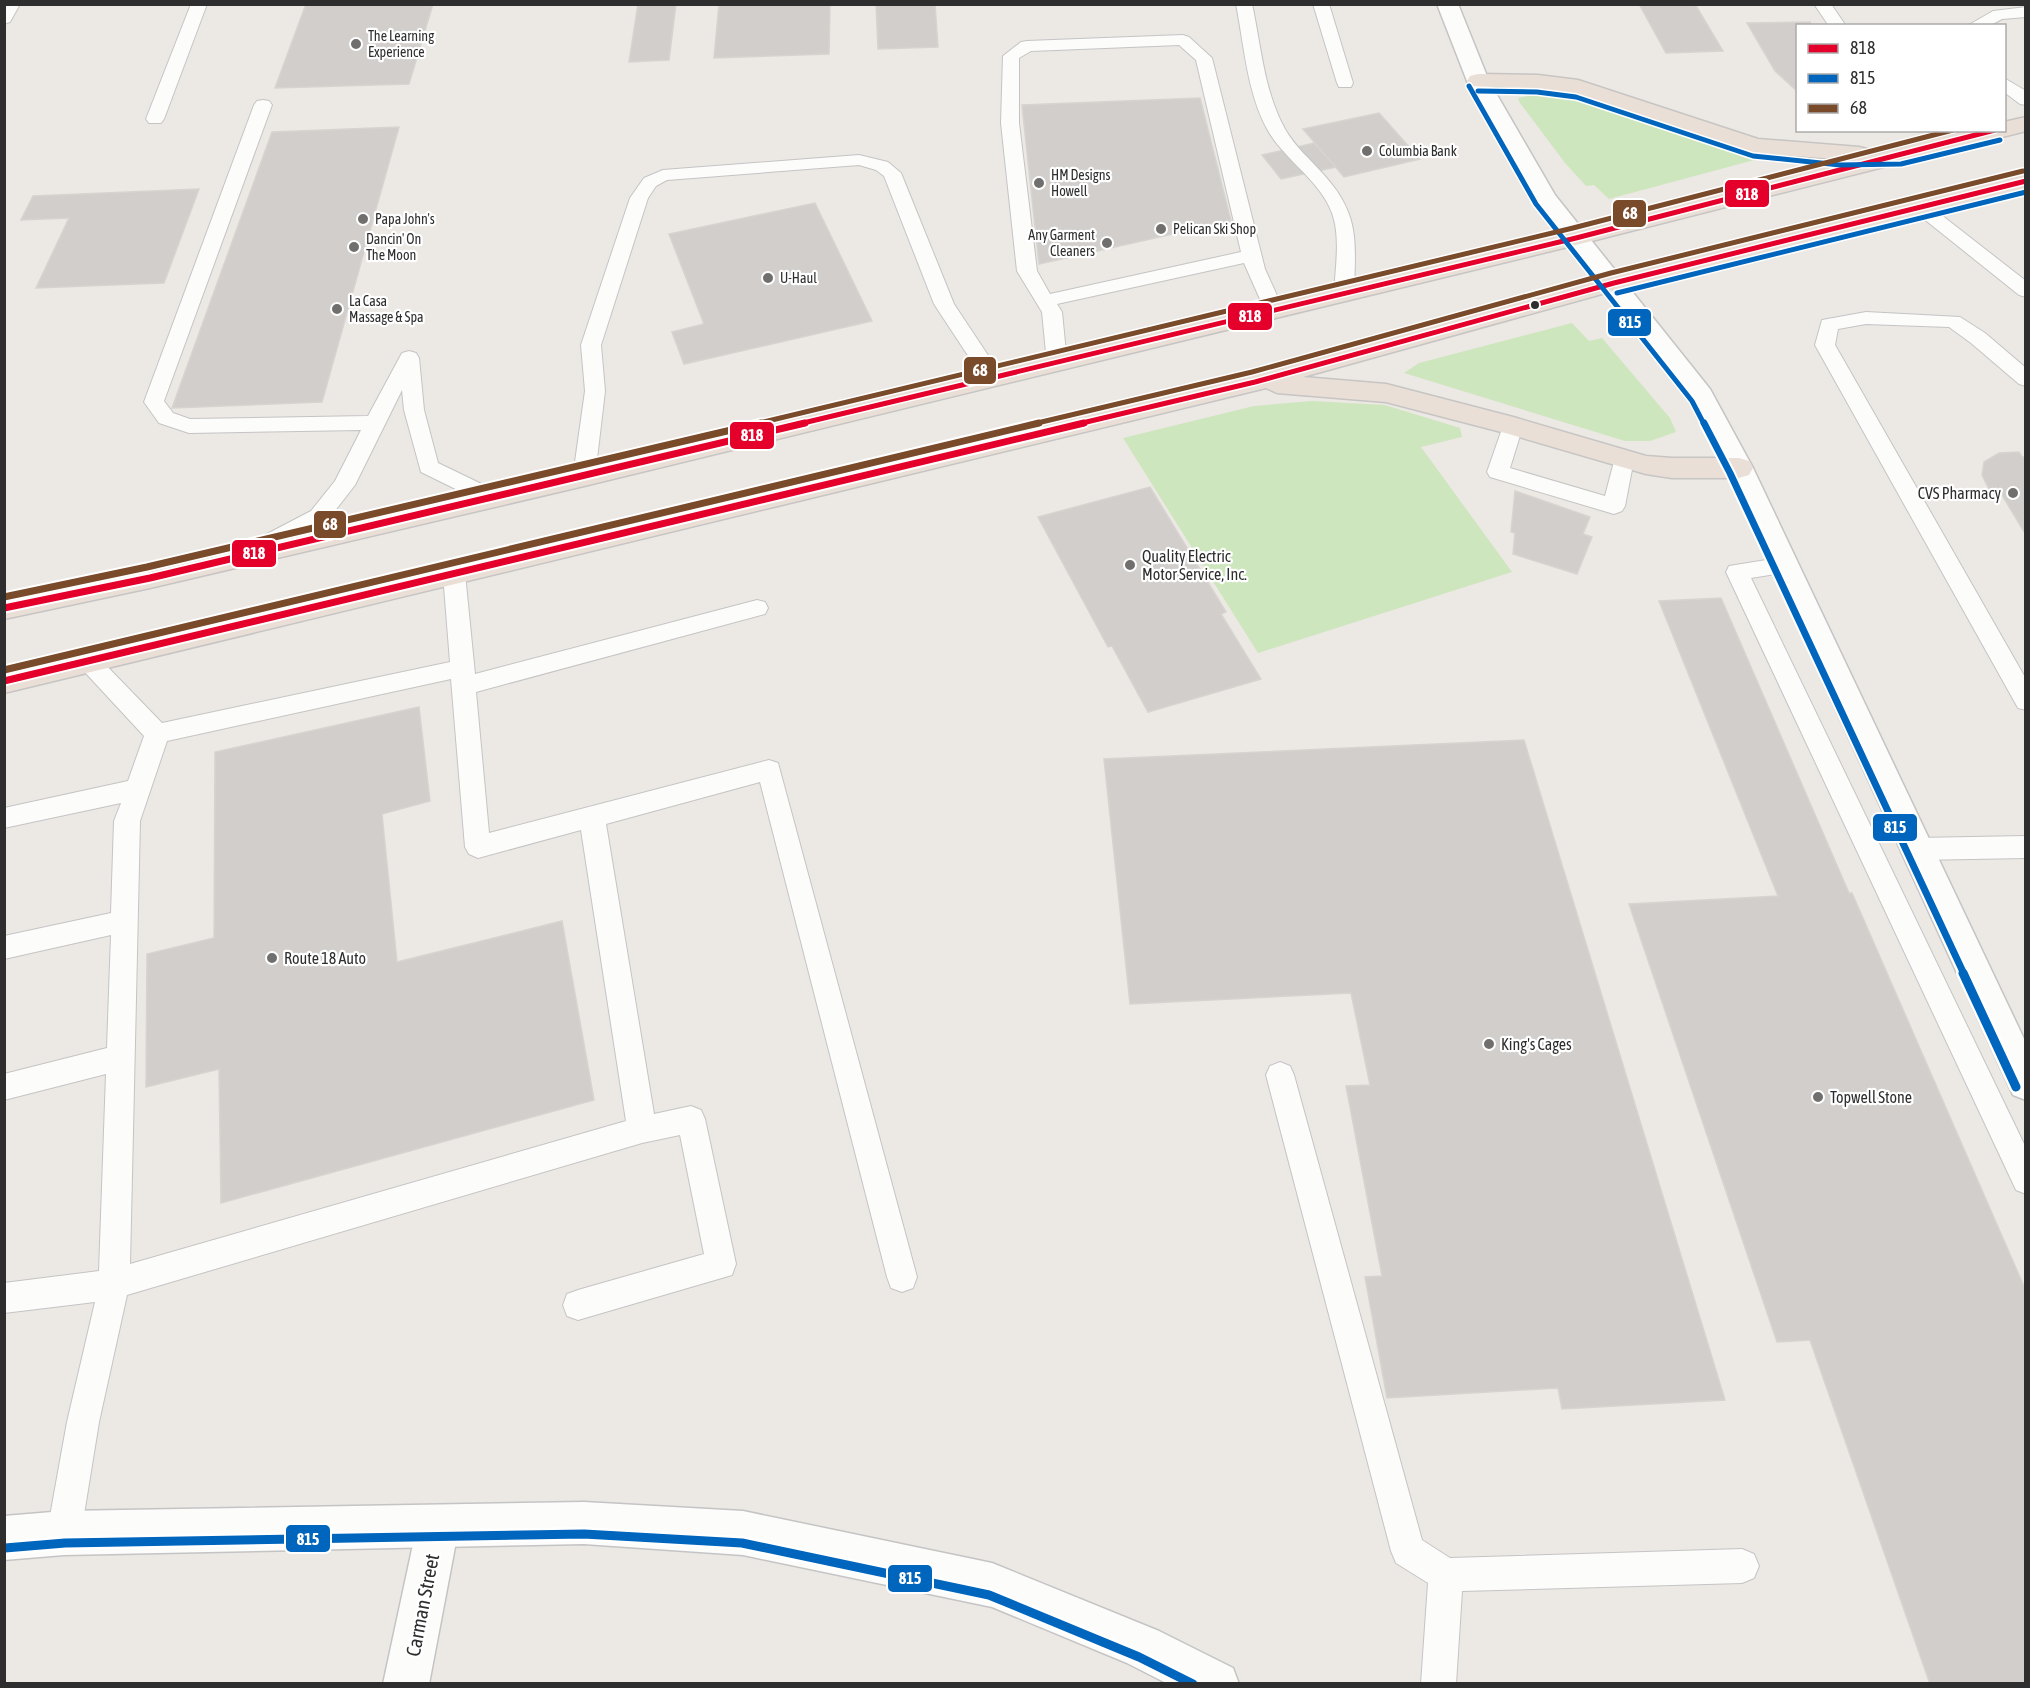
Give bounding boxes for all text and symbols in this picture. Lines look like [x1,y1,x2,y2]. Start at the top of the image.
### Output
legend [1796,24,2006,132]
place label: The Learning Experience [368,28,434,60]
marker: The Learning Experience [349,37,363,51]
text: 818 [1850,37,1875,58]
text: 815 [1850,67,1875,88]
text: 68 [1850,97,1867,118]
place label: Columbia Bank [1379,143,1457,159]
marker: Columbia Bank [1360,144,1374,158]
place label: HM Designs Howell [1051,167,1111,199]
marker: HM Designs Howell [1032,176,1046,190]
line badge: 818 [1724,179,1770,208]
text: 818 [1736,185,1759,203]
line badge: 68 [1612,199,1647,228]
text: 68 [1622,204,1638,222]
place label: Papa John's [375,211,435,227]
marker: Papa John's [356,212,370,226]
place label: Pelican Ski Shop [1173,221,1256,237]
marker: Pelican Ski Shop [1154,222,1168,236]
place label: Any Garment Cleaners [1028,227,1095,259]
place label: Dancin' On The Moon [366,231,421,263]
marker: Any Garment Cleaners [1100,236,1114,250]
marker: Dancin' On The Moon [347,240,361,254]
place label: U-Haul [780,270,817,286]
marker: U-Haul [761,271,775,285]
place label: La Casa Massage & Spa [349,293,424,325]
unlabelled marker [1529,299,1541,311]
marker: La Casa Massage & Spa [330,302,344,316]
line badge: 818 [1227,302,1273,331]
text: 818 [1239,307,1262,325]
line badge: 815 [1607,308,1652,337]
text: 815 [1619,313,1642,331]
line badge: 68 [963,356,997,385]
text: 68 [972,361,988,379]
line badge: 818 [729,421,775,450]
text: 818 [741,426,764,444]
place label: CVS Pharmacy [1918,484,2001,503]
marker: CVS Pharmacy [2006,486,2020,500]
line badge: 68 [313,510,347,539]
text: 68 [322,515,338,533]
line badge: 818 [231,539,277,568]
text: 818 [243,544,266,562]
place label: Quality Electric Motor Service, Inc. [1142,547,1247,583]
marker: Quality Electric Motor Service, Inc. [1123,558,1137,572]
line badge: 815 [1872,813,1918,842]
text: 815 [1884,818,1907,836]
place label: Route 18 Auto [284,949,366,967]
marker: Route 18 Auto [265,951,279,965]
place label: King's Cages [1501,1035,1572,1054]
marker: King's Cages [1482,1037,1496,1051]
place label: Topwell Stone [1830,1088,1912,1107]
marker: Topwell Stone [1811,1090,1825,1104]
line badge: 815 [285,1524,331,1553]
text: 815 [297,1530,320,1548]
street label: Carman Street [401,1551,443,1658]
line badge: 815 [887,1564,933,1593]
text: 815 [899,1569,922,1587]

